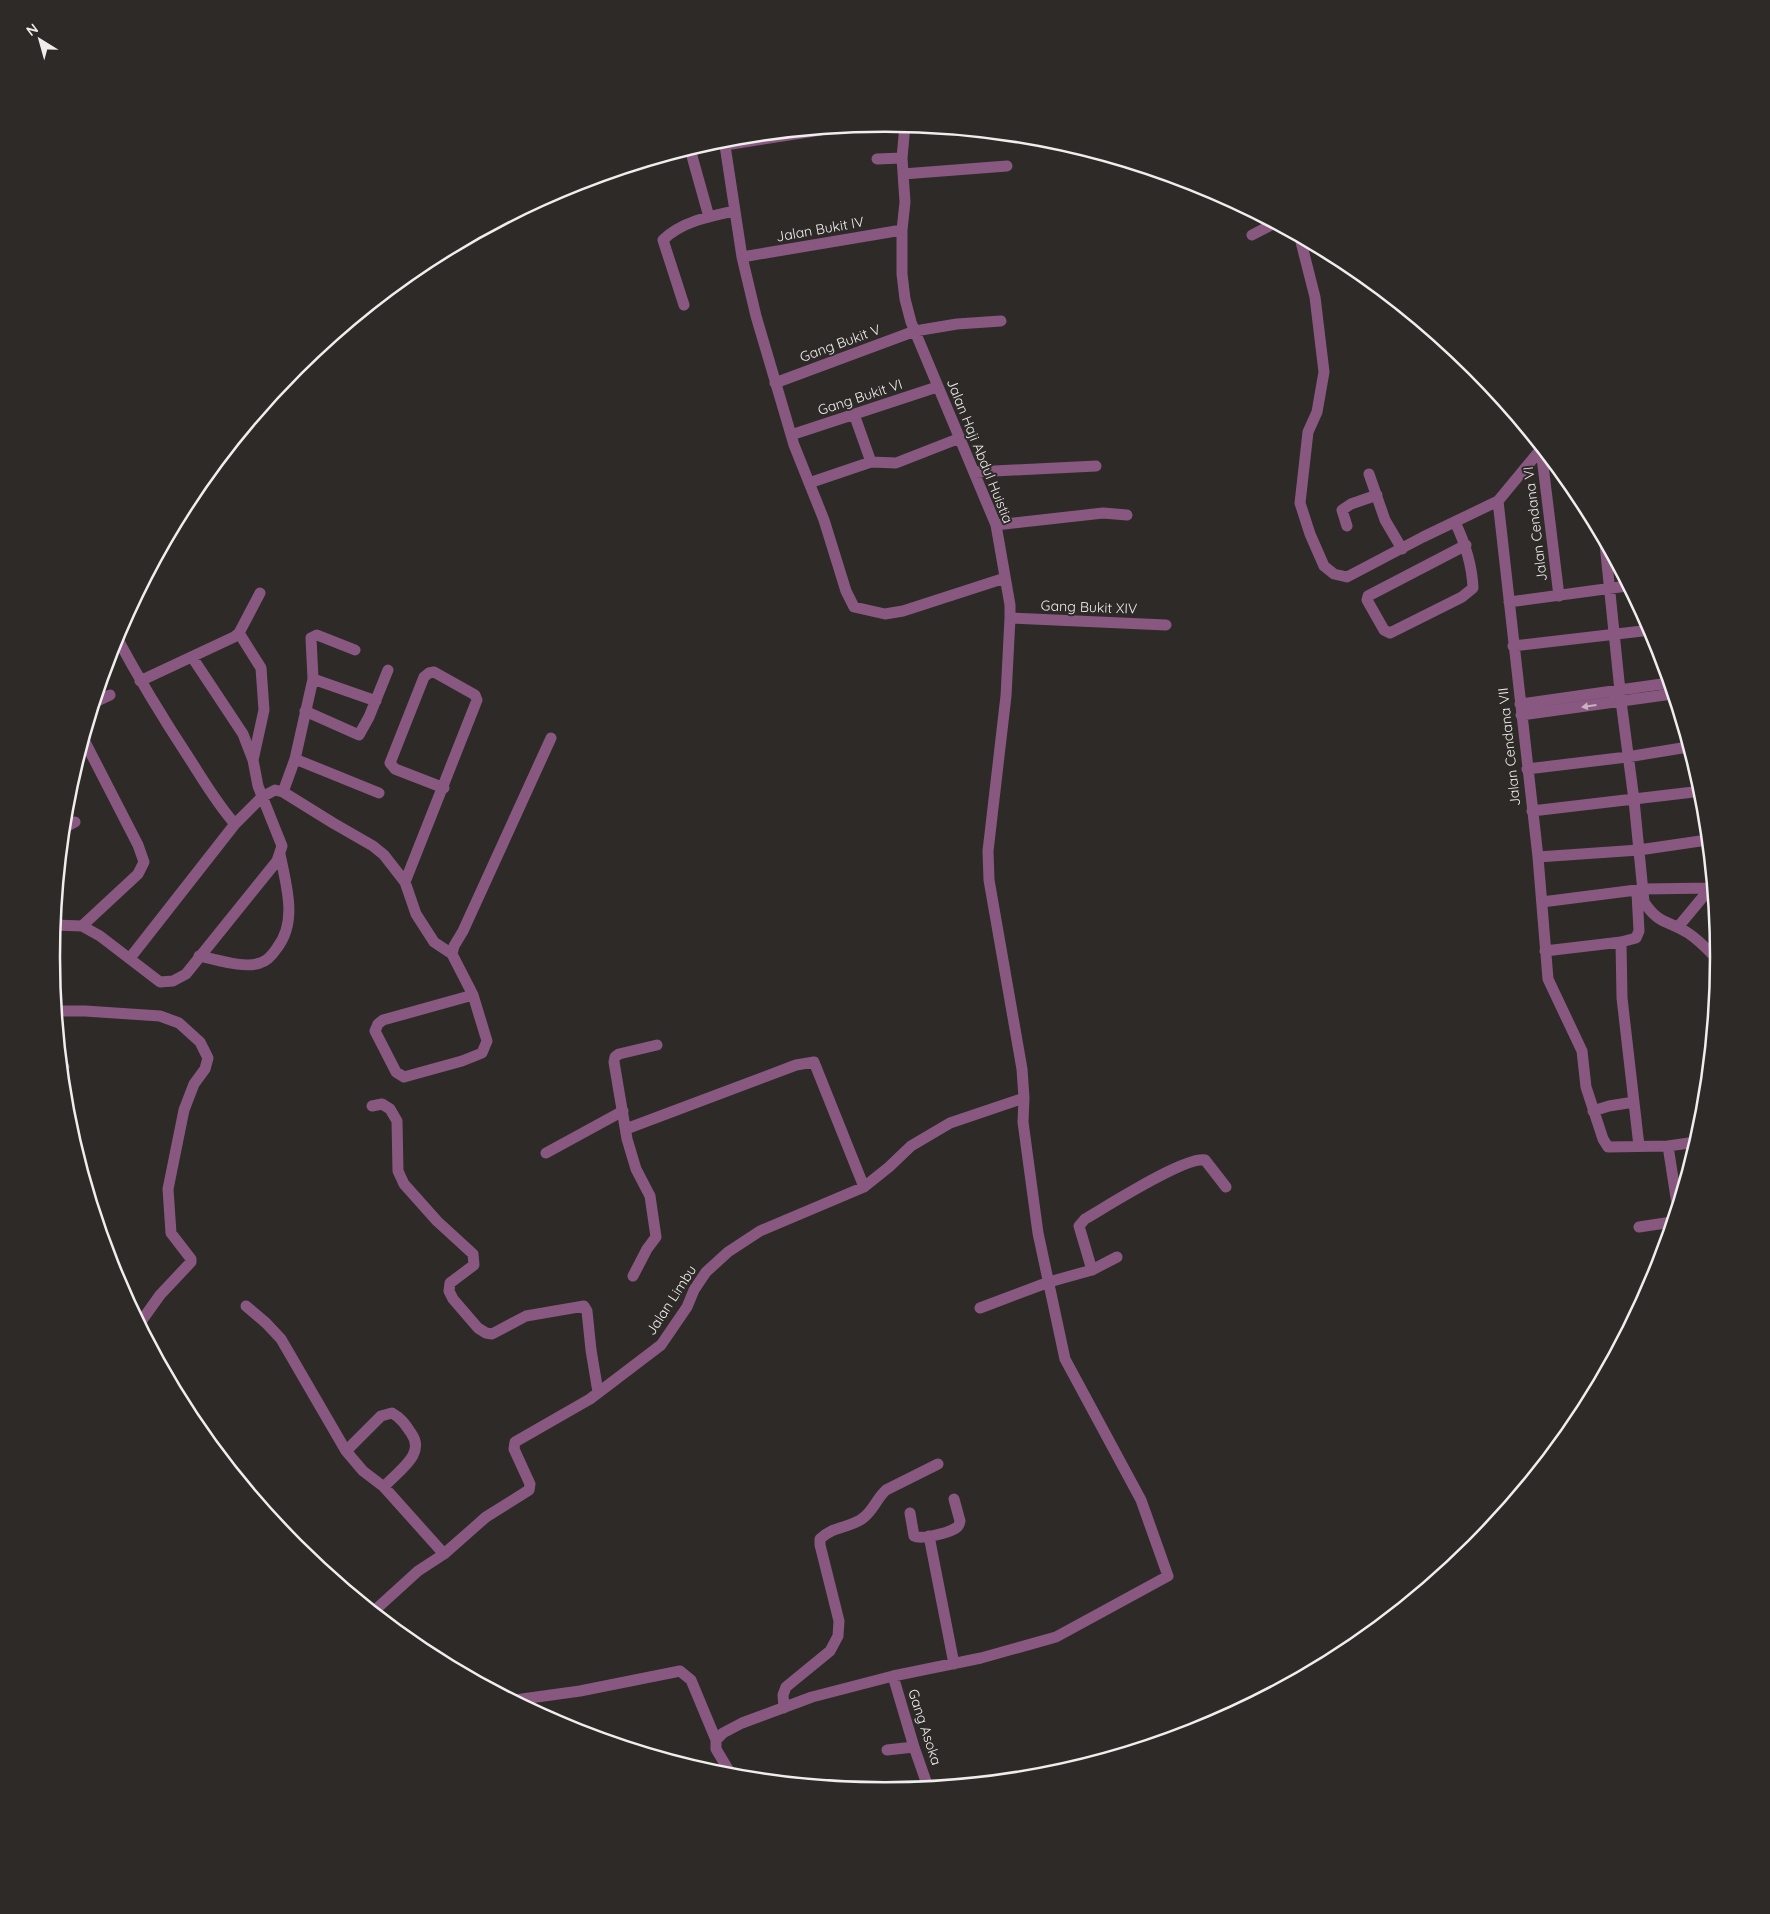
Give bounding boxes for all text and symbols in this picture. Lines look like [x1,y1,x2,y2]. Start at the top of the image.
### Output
north arrow [15,15,65,65]
text: N [23,19,42,40]
street label: Jalan Bukit IV [775,212,865,246]
street label: Gang Bukit V [797,320,883,366]
street label: Gang Bukit VI [815,375,905,419]
street label: Jalan Haji Abdul Huistia [943,376,1017,526]
street label: Jalan Cendana VI [1519,466,1551,582]
street label: Gang Bukit XIV [1040,596,1138,618]
street label: Jalan Cendana VII [1494,687,1524,807]
one-way arrow [1581,702,1597,710]
street label: Jalan Limbu [642,1262,700,1338]
street label: Gang Asoka [904,1687,946,1767]

